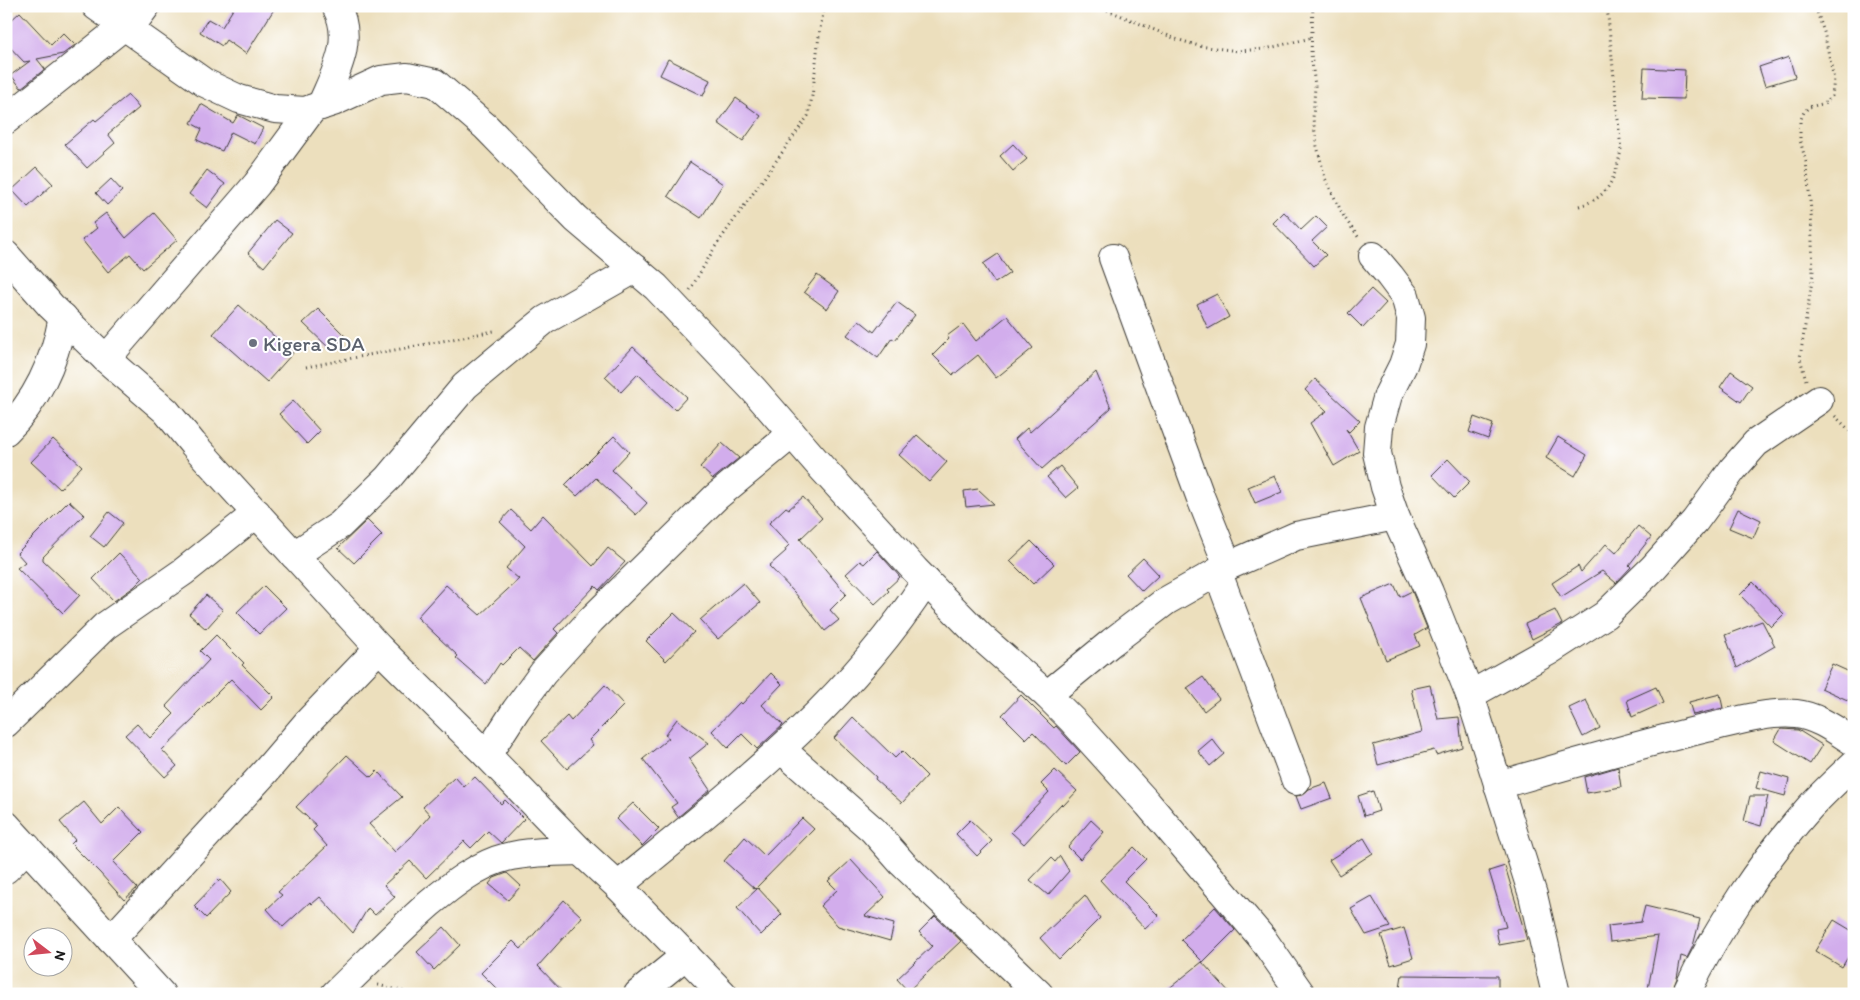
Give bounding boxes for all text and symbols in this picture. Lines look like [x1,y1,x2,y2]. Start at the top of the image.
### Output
place label: Kigera SDA [263,331,365,356]
marker: Kigera SDA [247,337,259,349]
north arrow [22,928,72,978]
text: N [51,949,69,962]

